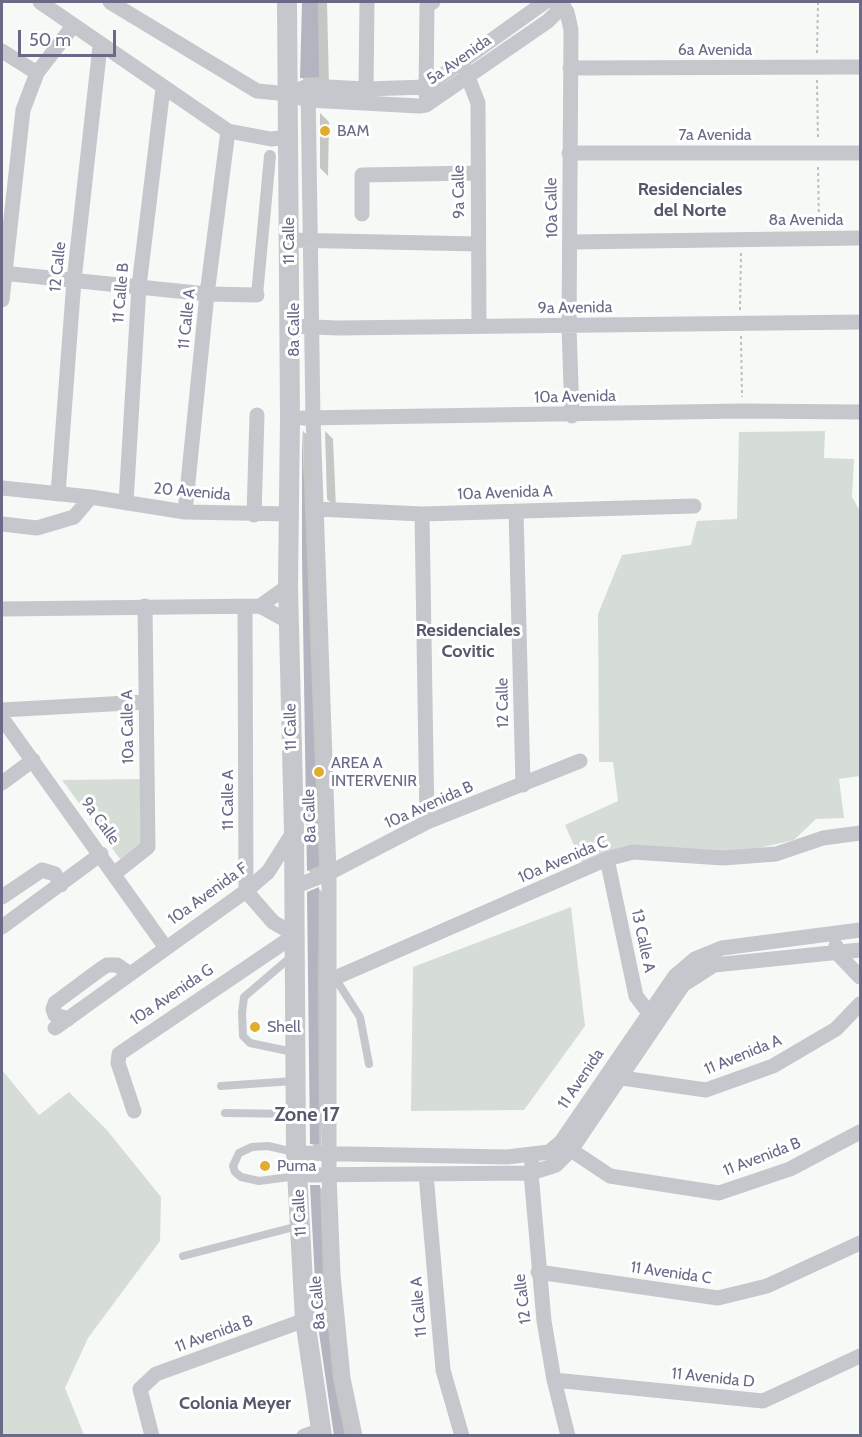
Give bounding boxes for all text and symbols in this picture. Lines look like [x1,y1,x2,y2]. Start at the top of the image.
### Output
scale bar [21,18,118,56]
text: 50 m [29,29,71,51]
street label: 5a Avenida [423,31,495,89]
street label: 6a Avenida [678,40,752,60]
place label: BAM [337,121,369,141]
marker: BAM [318,124,332,138]
street label: 7a Avenida [679,125,751,145]
street label: 9a Calle [449,165,469,219]
street label: 10a Calle [542,177,562,239]
district label: Residenciales del Norte [638,179,742,222]
street label: 8a Avenida [768,210,844,230]
street label: 11 Calle [279,217,299,265]
street label: 12 Calle [46,241,70,293]
street label: 11 Calle B [109,262,133,324]
street label: 11 Calle A [174,288,200,350]
street label: 9a Avenida [538,298,612,318]
street label: 8a Calle [284,303,304,357]
street label: 10a Avenida [534,387,616,407]
street label: 20 Avenida [153,479,231,505]
street label: 10a Avenida A [457,482,553,504]
district label: Residenciales Covitic [416,620,520,662]
street label: 12 Calle [493,678,513,728]
street label: 10a Calle A [118,690,138,764]
street label: 11 Calle [281,703,301,751]
place label: AREA A INTERVENIR [331,753,417,791]
marker: AREA A INTERVENIR [312,765,326,779]
street label: 11 Calle A [218,770,238,830]
street label: 10a Avenida B [382,777,476,833]
street label: 8a Calle [299,789,321,843]
street label: 9a Calle [76,794,124,848]
street label: 10a Avenida C [515,833,611,887]
street label: 10a Avenida F [164,859,252,929]
street label: 13 Calle A [627,908,659,974]
street label: 10a Avenida G [127,960,217,1030]
place label: Shell [267,1017,301,1037]
marker: Shell [248,1020,262,1034]
street label: 11 Avenida A [702,1031,784,1079]
street label: 11 Avenida [554,1045,608,1113]
district label: Zone 17 [274,1103,340,1127]
street label: 11 Avenida B [721,1133,803,1181]
place label: Puma [277,1156,316,1176]
marker: Puma [258,1159,272,1173]
street label: 11 Calle [289,1189,311,1237]
street label: 11 Avenida C [629,1258,713,1288]
street label: 12 Calle [510,1273,536,1325]
street label: 8a Calle [306,1275,330,1331]
street label: 11 Calle A [407,1276,431,1338]
street label: 11 Avenida B [173,1311,255,1357]
street label: 11 Avenida D [671,1364,755,1392]
district label: Colonia Meyer [179,1393,291,1415]

